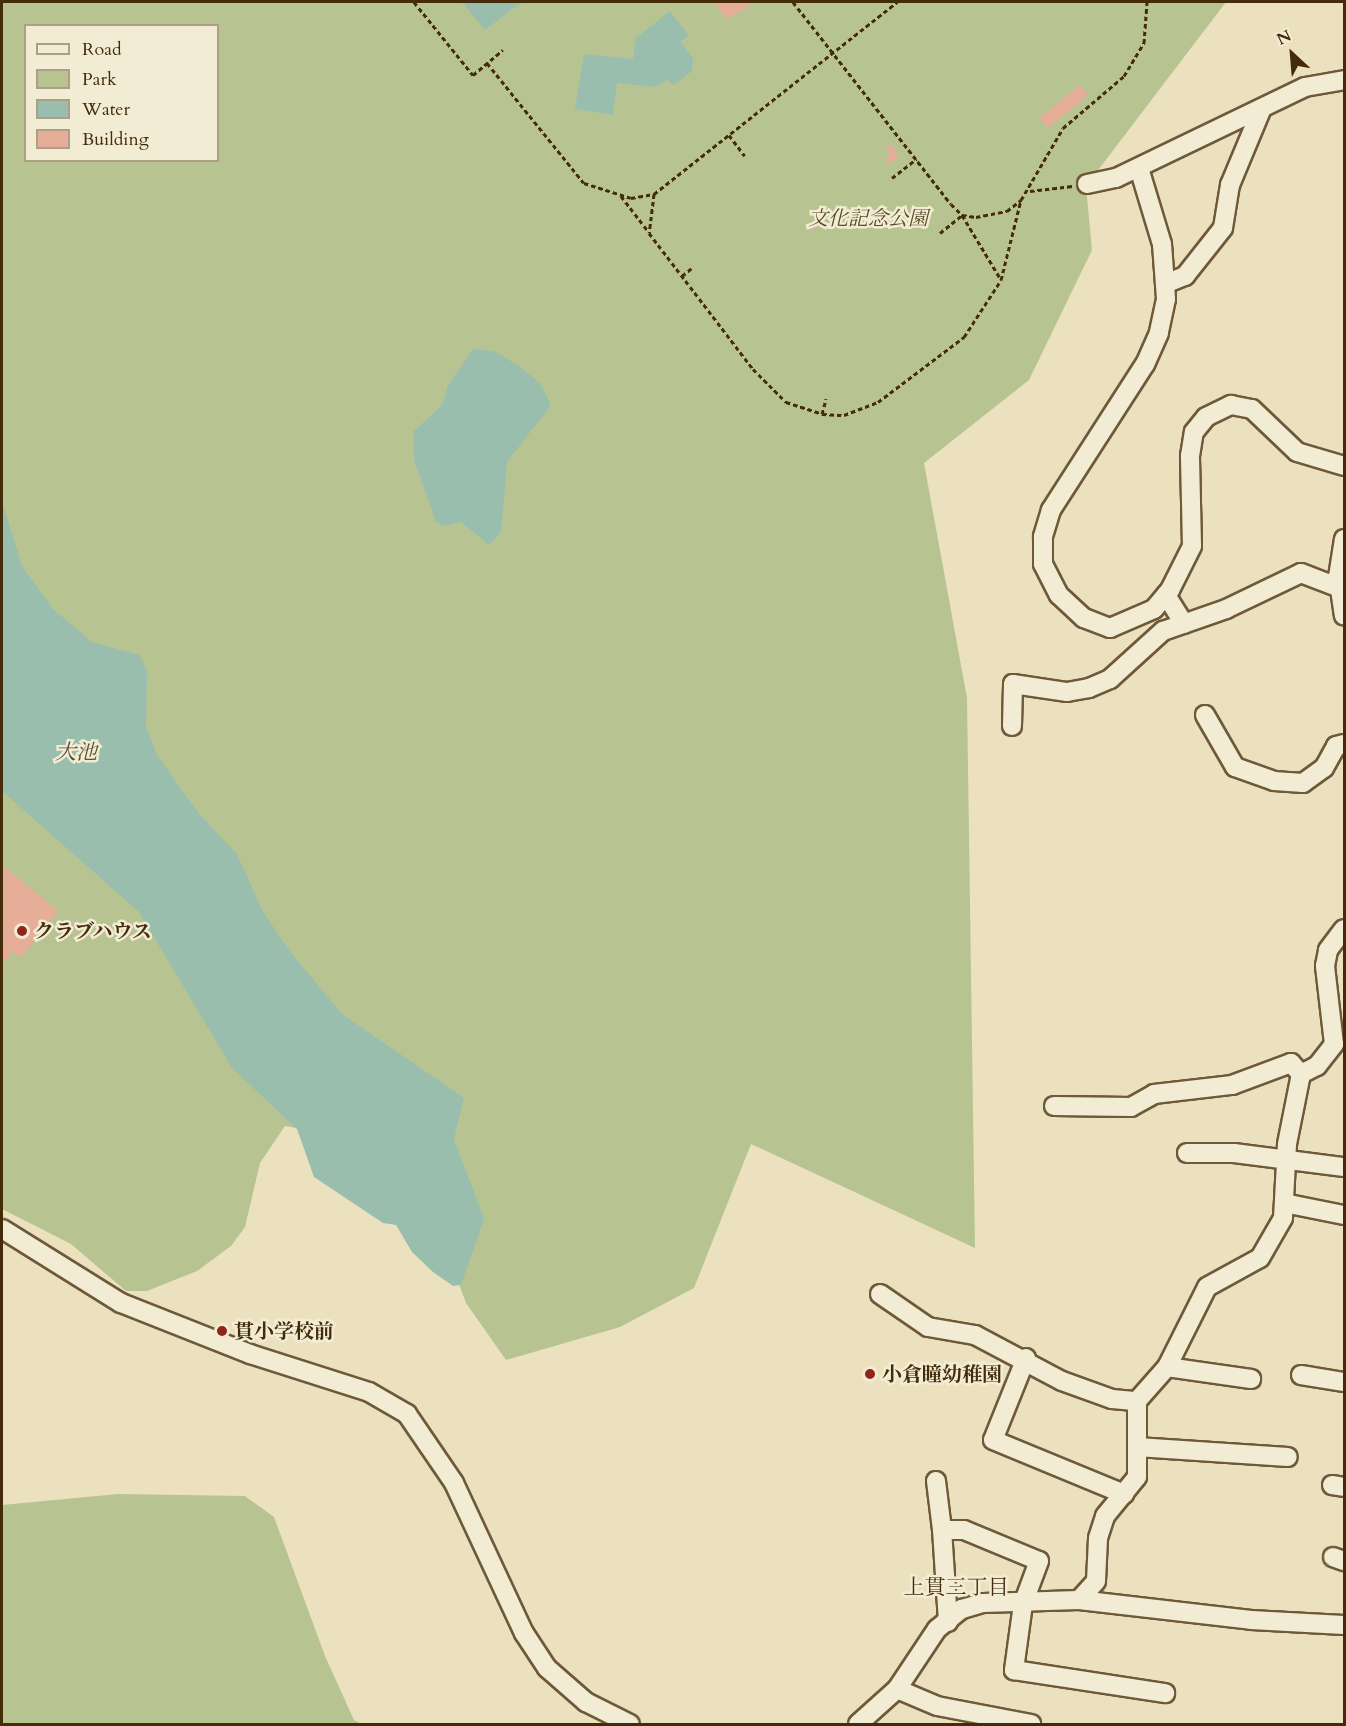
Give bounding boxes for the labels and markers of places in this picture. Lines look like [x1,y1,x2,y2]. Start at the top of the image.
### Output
place label: クラブハウス [34,919,154,943]
marker: クラブハウス [15,924,29,938]
place label: 貫小学校前 [234,1319,334,1343]
marker: 貫小学校前 [215,1324,229,1338]
place label: 小倉瞳幼稚園 [882,1362,1002,1386]
marker: 小倉瞳幼稚園 [863,1367,877,1381]

